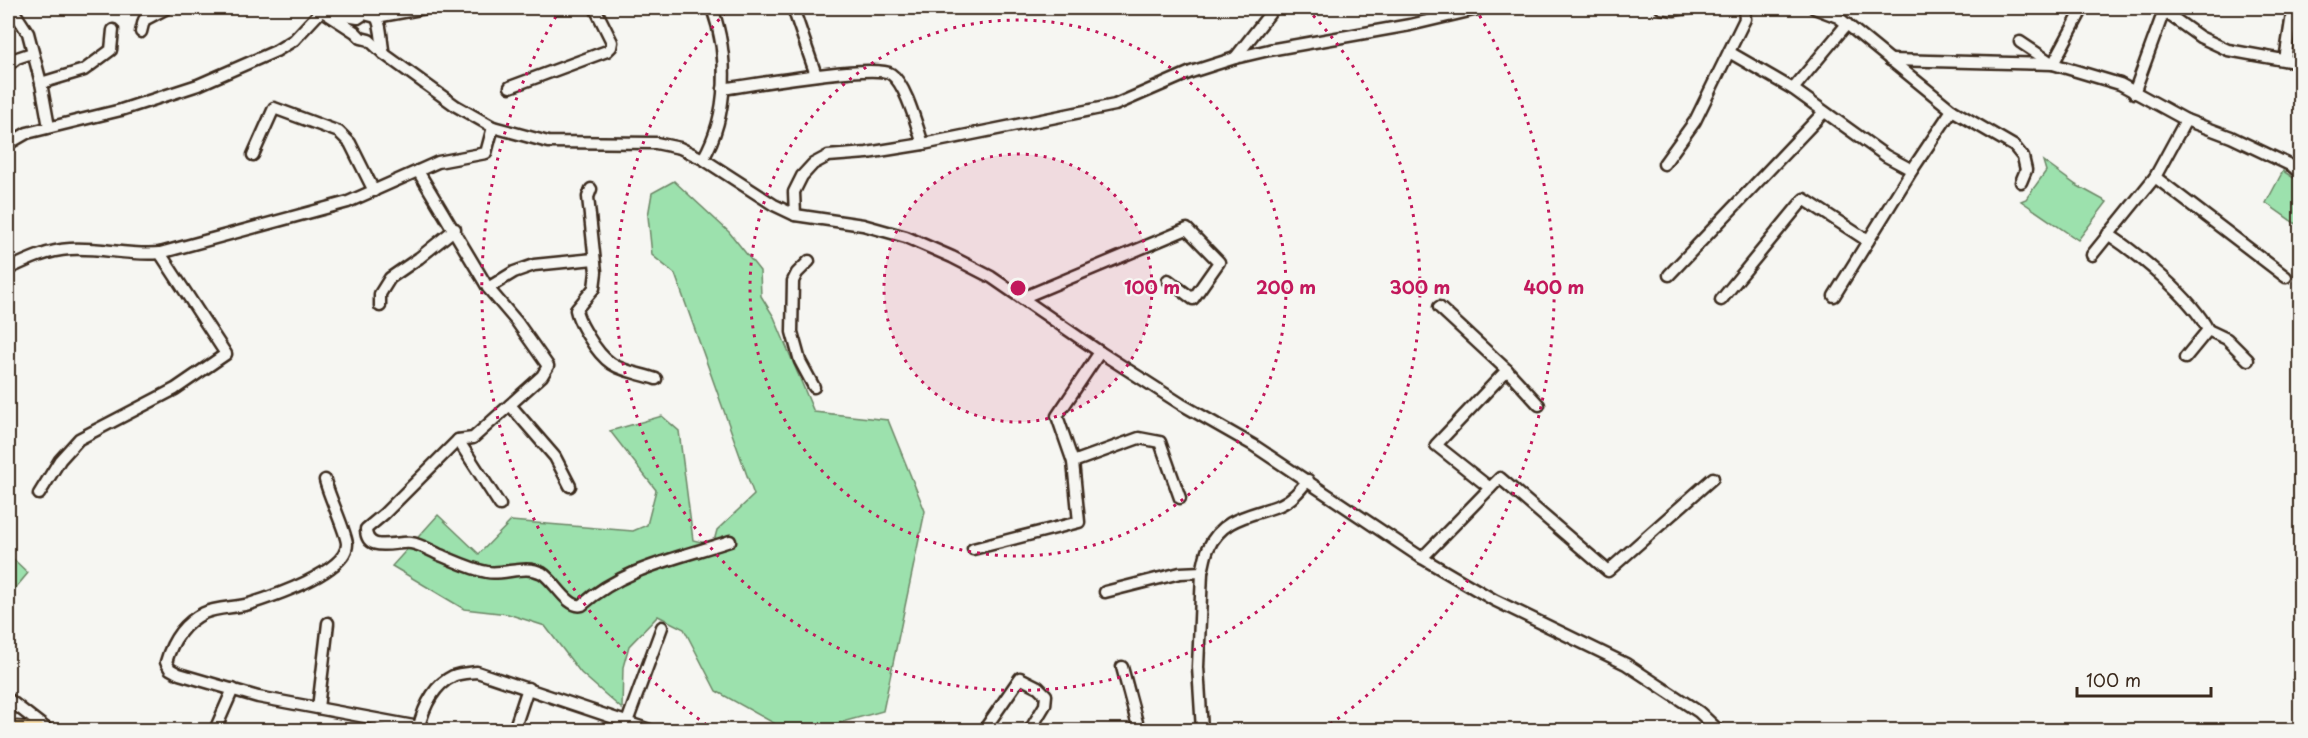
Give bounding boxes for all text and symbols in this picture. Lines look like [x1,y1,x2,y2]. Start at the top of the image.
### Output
text: 100 m [1124,273,1180,300]
text: 200 m [1256,273,1316,300]
text: 300 m [1390,273,1450,300]
text: 400 m [1524,273,1584,300]
centre of rings [1008,278,1028,298]
scale bar [2077,660,2210,698]
text: 100 m [2086,666,2141,693]

